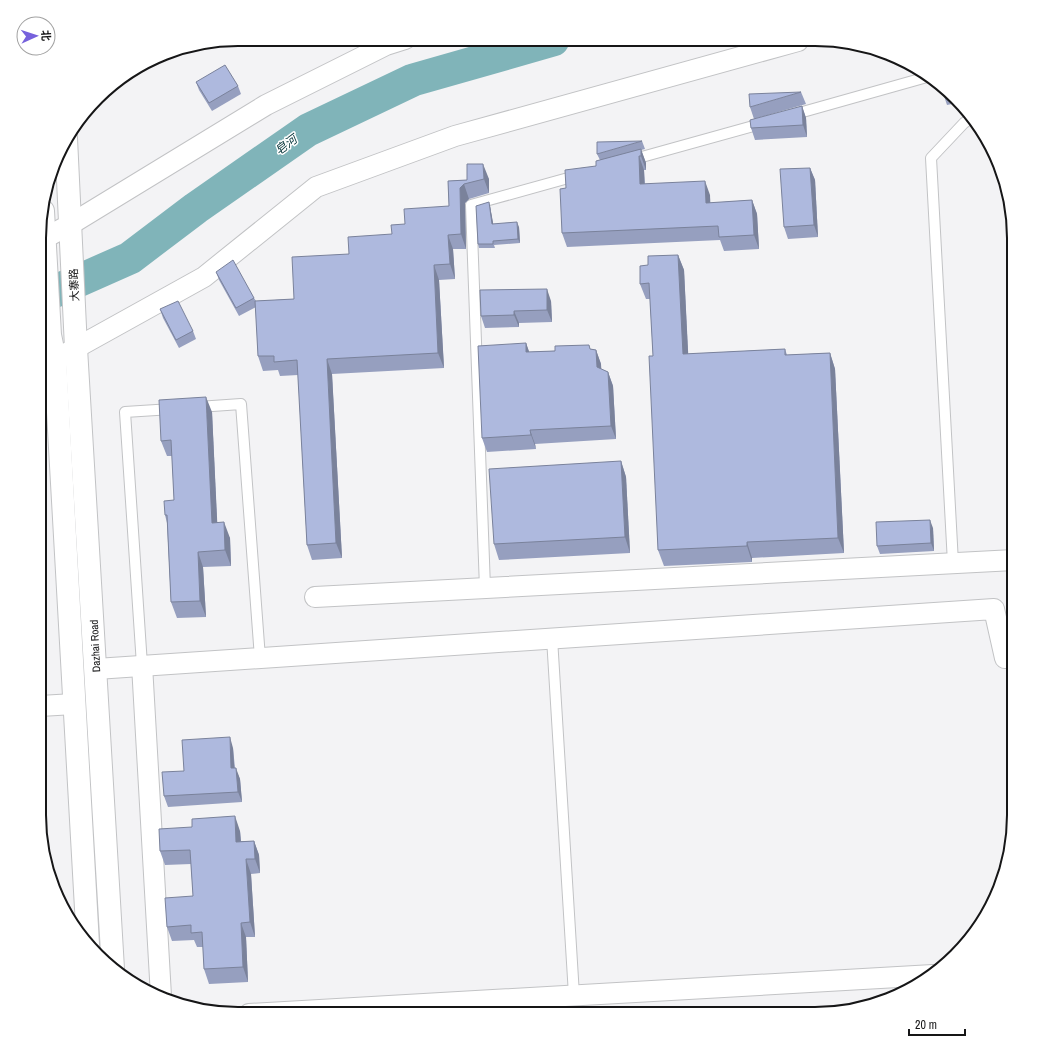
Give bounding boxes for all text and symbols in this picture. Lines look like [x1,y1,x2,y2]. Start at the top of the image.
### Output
north arrow [16,16,56,56]
text: 北 [39,30,53,41]
water label: 皂河 [272,130,302,159]
street label: 大寨路 [66,268,82,302]
street label: Dazhai Road [87,619,103,673]
scale bar [909,1011,965,1037]
text: 20 m [915,1017,937,1033]

